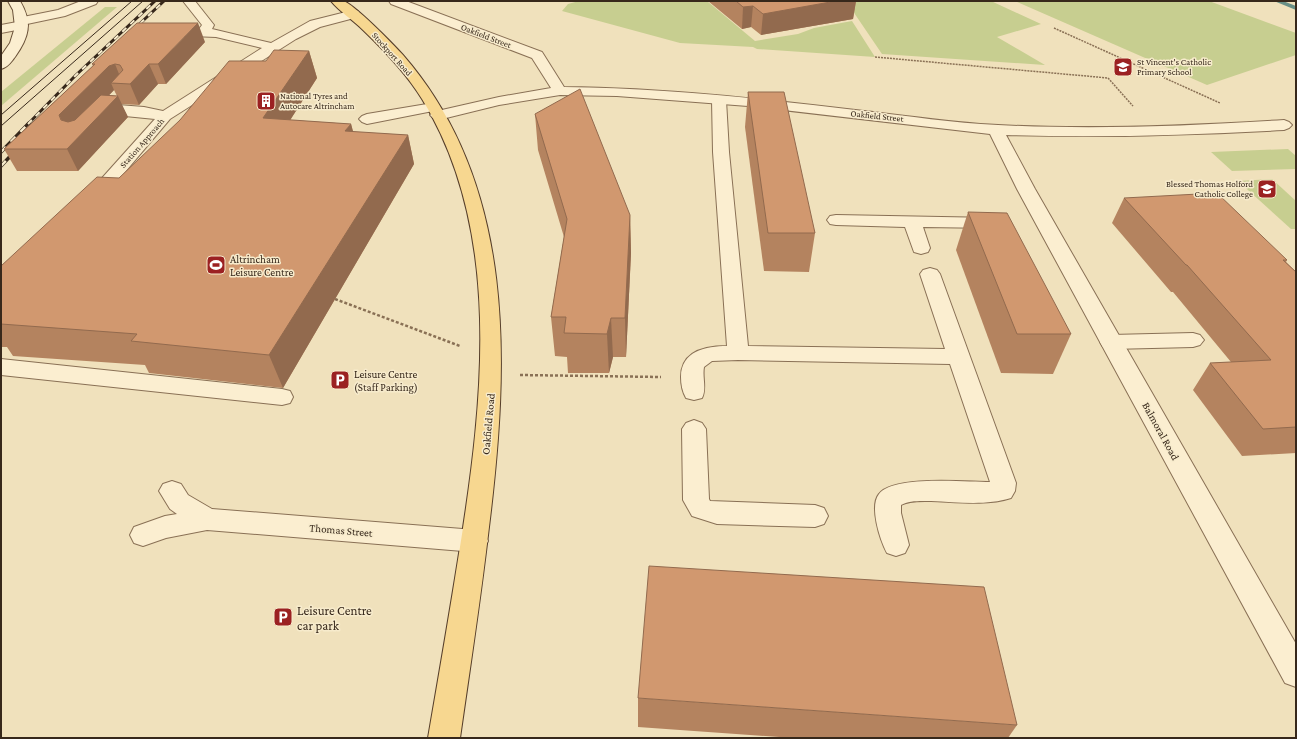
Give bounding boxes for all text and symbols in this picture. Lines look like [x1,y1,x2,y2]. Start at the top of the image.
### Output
street label: Oakfield Street [459,22,514,51]
street label: Stockport Road [370,30,414,78]
school or university icon: St Vincent's Catholic Primary School [1112,56,1134,78]
place label: St Vincent's Catholic Primary School [1137,57,1211,77]
building icon: National Tyres and Autocare Altrincham [255,90,277,112]
place label: National Tyres and Autocare Altrincham [280,91,355,111]
street label: Oakfield Street [850,108,905,124]
street label: Station Approach [118,116,166,170]
school or university icon: Blessed Thomas Holford Catholic College [1256,178,1278,200]
place label: Blessed Thomas Holford Catholic College [1166,179,1253,199]
place label: Altrincham Leisure Centre [230,253,293,278]
sports icon: Altrincham Leisure Centre [205,254,227,276]
place label: Leisure Centre (Staff Parking) [354,368,418,394]
parking icon: Leisure Centre (Staff Parking) [329,369,351,391]
street label: Oakfield Road [479,393,497,455]
street label: Balmoral Road [1140,400,1182,462]
street label: Thomas Street [309,521,373,539]
place label: Leisure Centre car park [297,603,372,633]
parking icon: Leisure Centre car park [272,606,294,628]

